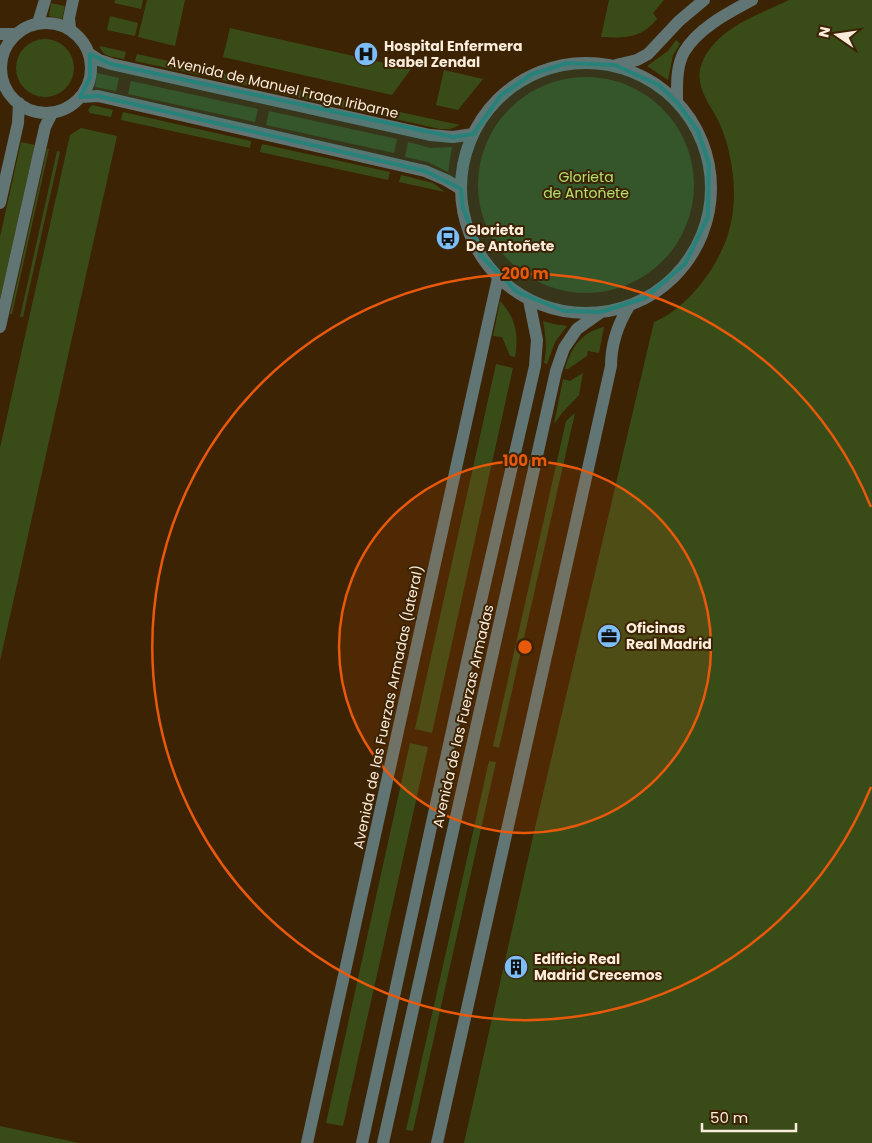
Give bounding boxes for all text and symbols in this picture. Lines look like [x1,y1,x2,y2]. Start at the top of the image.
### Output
north arrow [812,10,862,60]
text: N [813,25,835,39]
place label: Hospital Enfermera Isabel Zendal [384,36,523,72]
hospital icon: Hospital Enfermera Isabel Zendal [353,41,379,67]
street label: Avenida de Manuel Fraga Iribarne [166,51,401,123]
park label: Glorieta de Antoñete [543,167,629,203]
place label: Glorieta De Antoñete [466,220,555,256]
bus stop icon: Glorieta De Antoñete [435,225,461,251]
text: 200 m [501,263,549,284]
text: 100 m [503,450,547,471]
street label: Avenida de las Fuerzas Armadas (lateral) [348,563,428,851]
street label: Avenida de las Fuerzas Armadas [428,602,498,830]
place label: Oficinas Real Madrid [626,618,712,654]
office icon: Oficinas Real Madrid [596,623,622,649]
centre of rings [516,638,534,656]
place label: Edificio Real Madrid Crecemos [534,949,663,985]
building icon: Edificio Real Madrid Crecemos [503,954,529,980]
scale bar [702,1100,796,1132]
text: 50 m [710,1107,748,1128]

